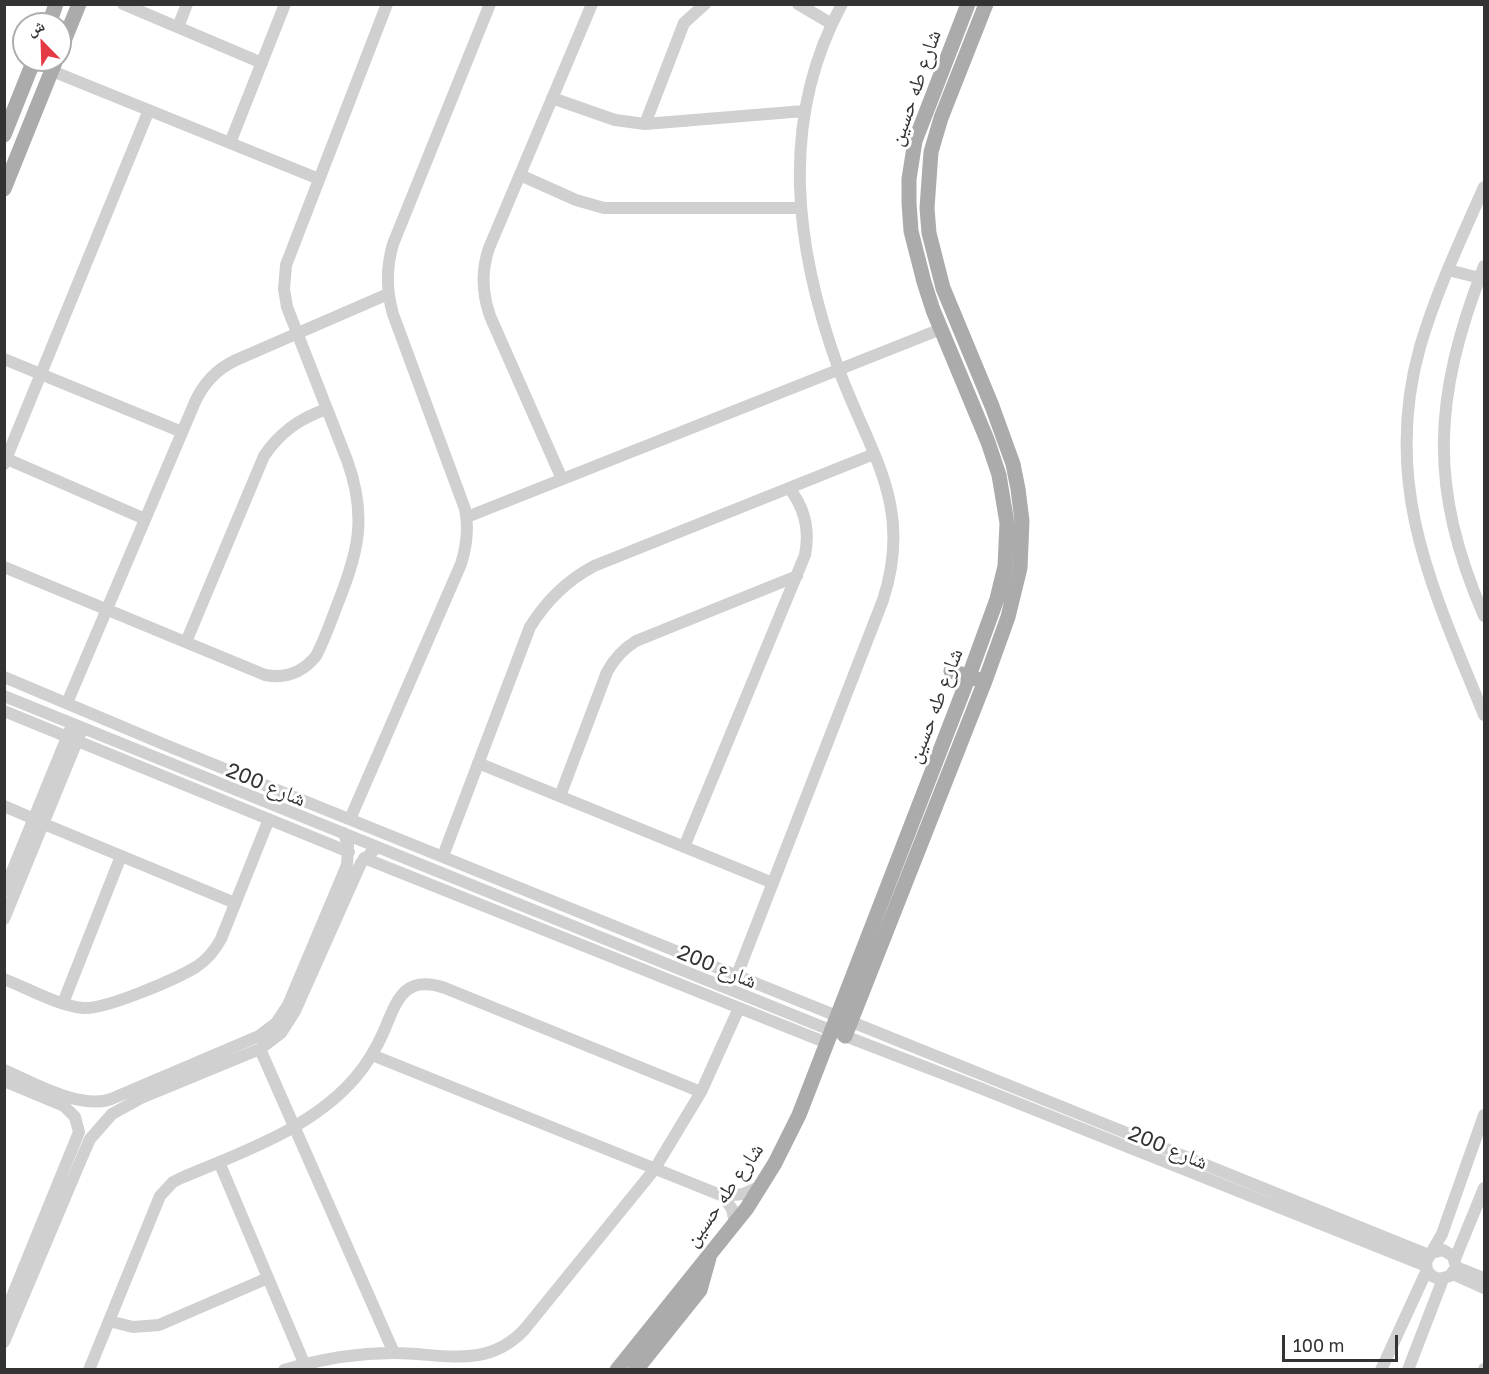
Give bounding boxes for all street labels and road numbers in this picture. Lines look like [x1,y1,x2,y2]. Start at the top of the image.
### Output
street label: شارع طه حسين [883,27,947,149]
street label: شارع طه حسين [902,645,968,767]
street label: شارع 200 [223,758,309,812]
street label: شارع 200 [674,940,760,994]
street label: شارع 200 [1125,1121,1211,1175]
street label: شارع طه حسين [679,1138,769,1252]

